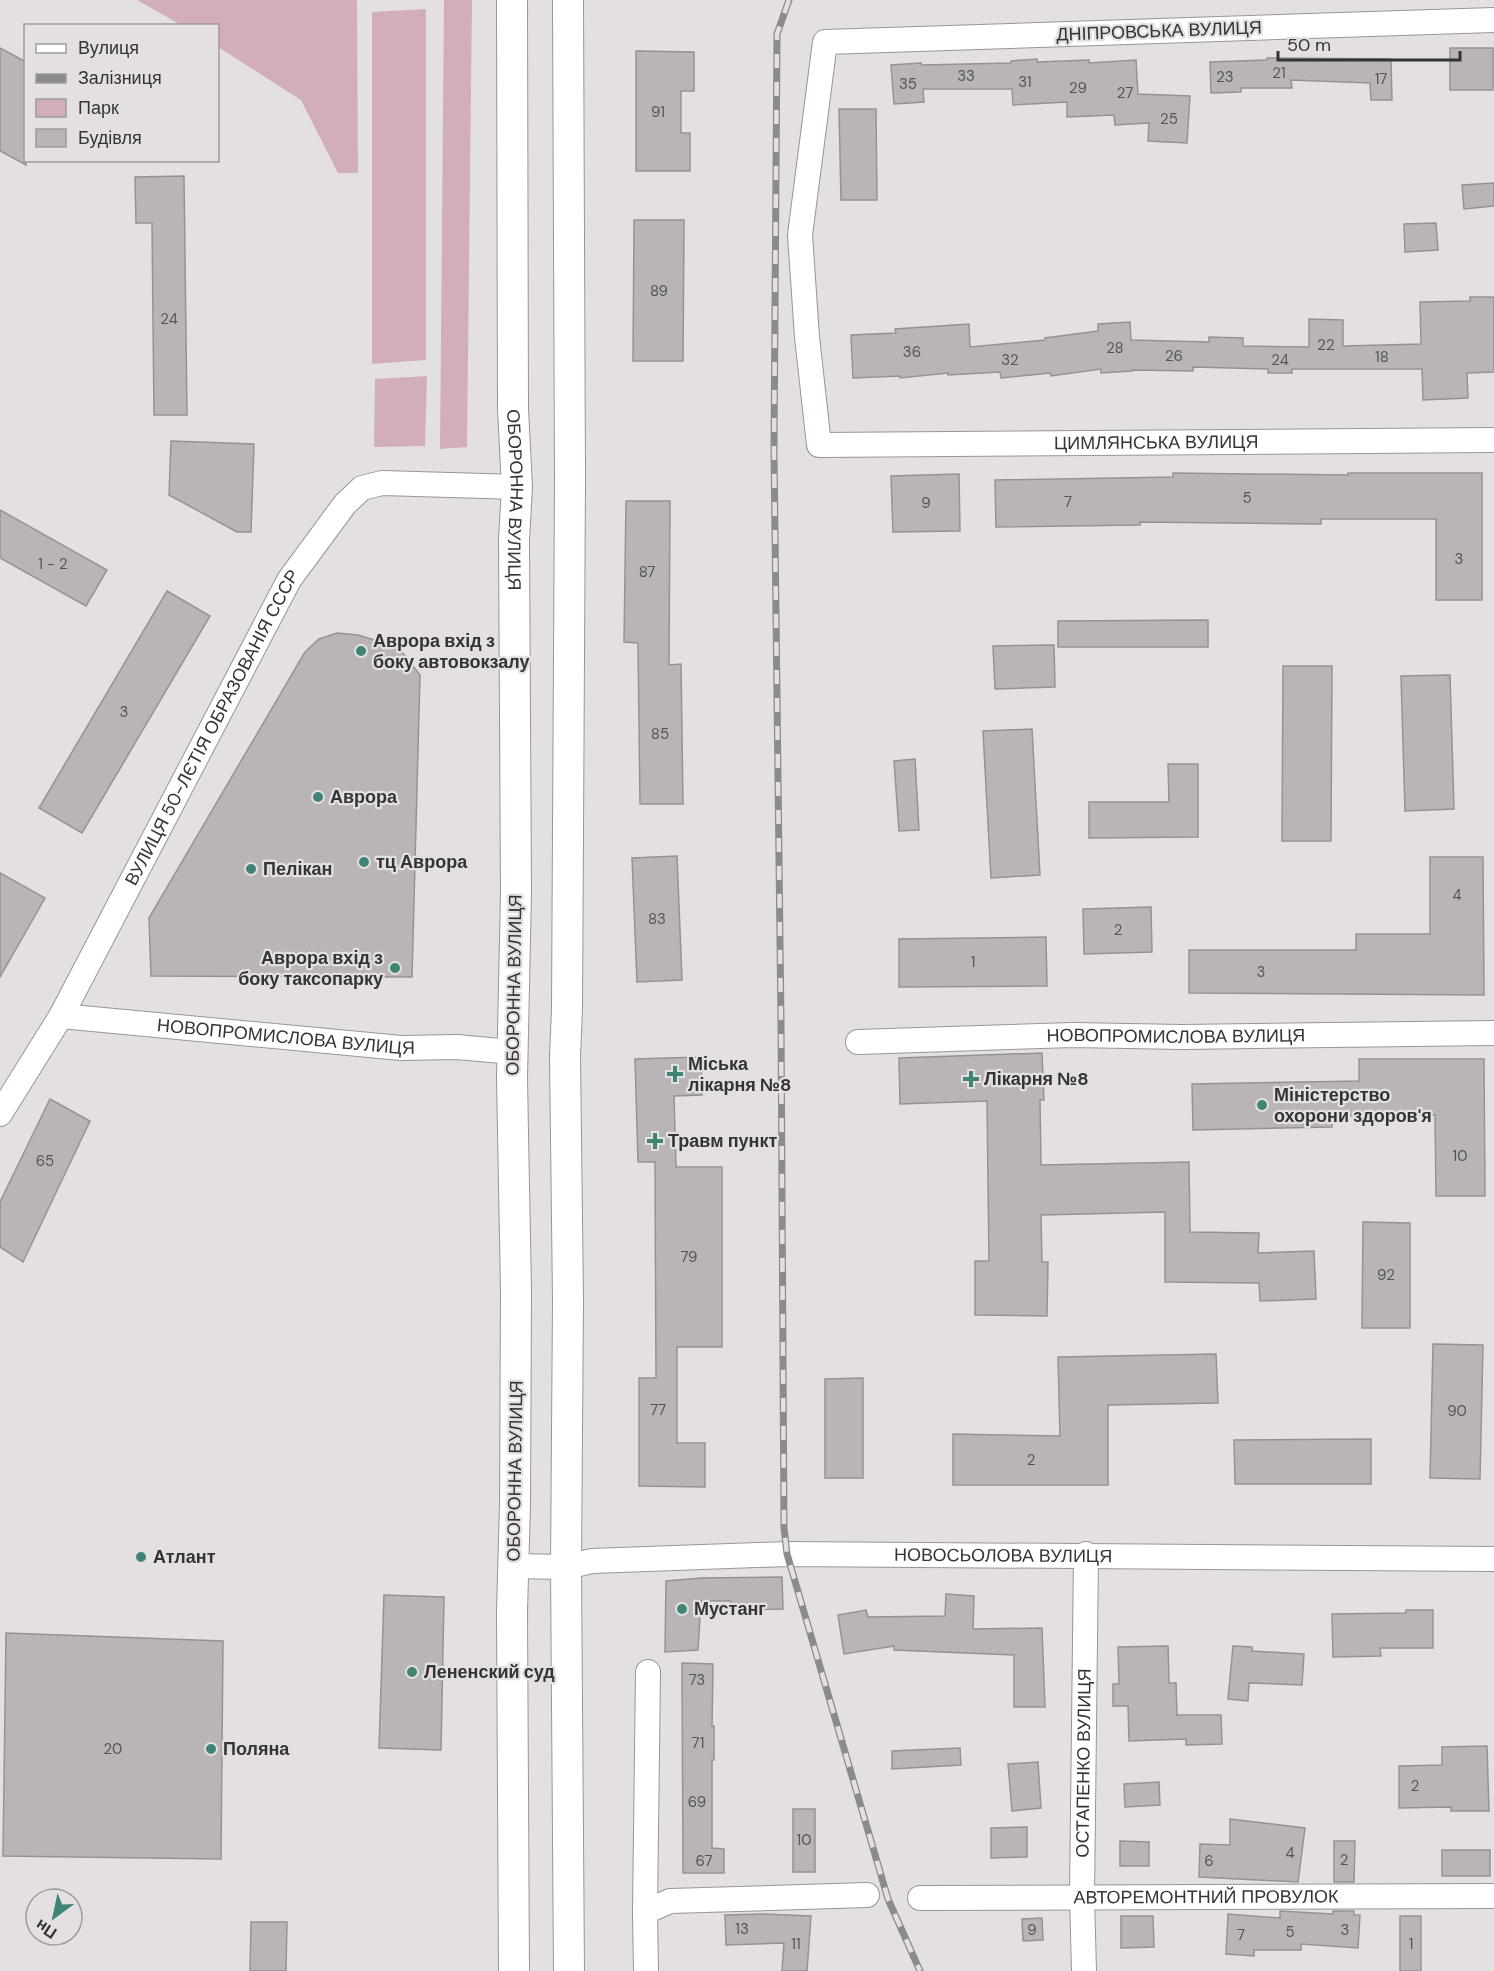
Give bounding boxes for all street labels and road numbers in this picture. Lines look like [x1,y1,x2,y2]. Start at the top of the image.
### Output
street label: ДНІПРОВСЬКА ВУЛИЦЯ [1056,15,1262,47]
street label: ОБОРОННА ВУЛИЦЯ [501,409,529,591]
street label: ЦИМЛЯНСЬКА ВУЛИЦЯ [1054,430,1258,455]
street label: ВУЛИЦЯ 50-ЛЄТІЯ ОБРАЗОВАНІЯ СССР [119,565,305,890]
street label: ОБОРОННА ВУЛИЦЯ [500,894,528,1076]
street label: НОВОПРОМИСЛОВА ВУЛИЦЯ [156,1013,415,1060]
street label: НОВОПРОМИСЛОВА ВУЛИЦЯ [1046,1023,1305,1049]
street label: ОБОРОННА ВУЛИЦЯ [501,1380,529,1562]
street label: НОВОСЬОЛОВА ВУЛИЦЯ [894,1543,1112,1568]
street label: ОСТАПЕНКО ВУЛИЦЯ [1070,1668,1097,1858]
street label: АВТОРЕМОНТНИЙ ПРОВУЛОК [1073,1885,1339,1909]

